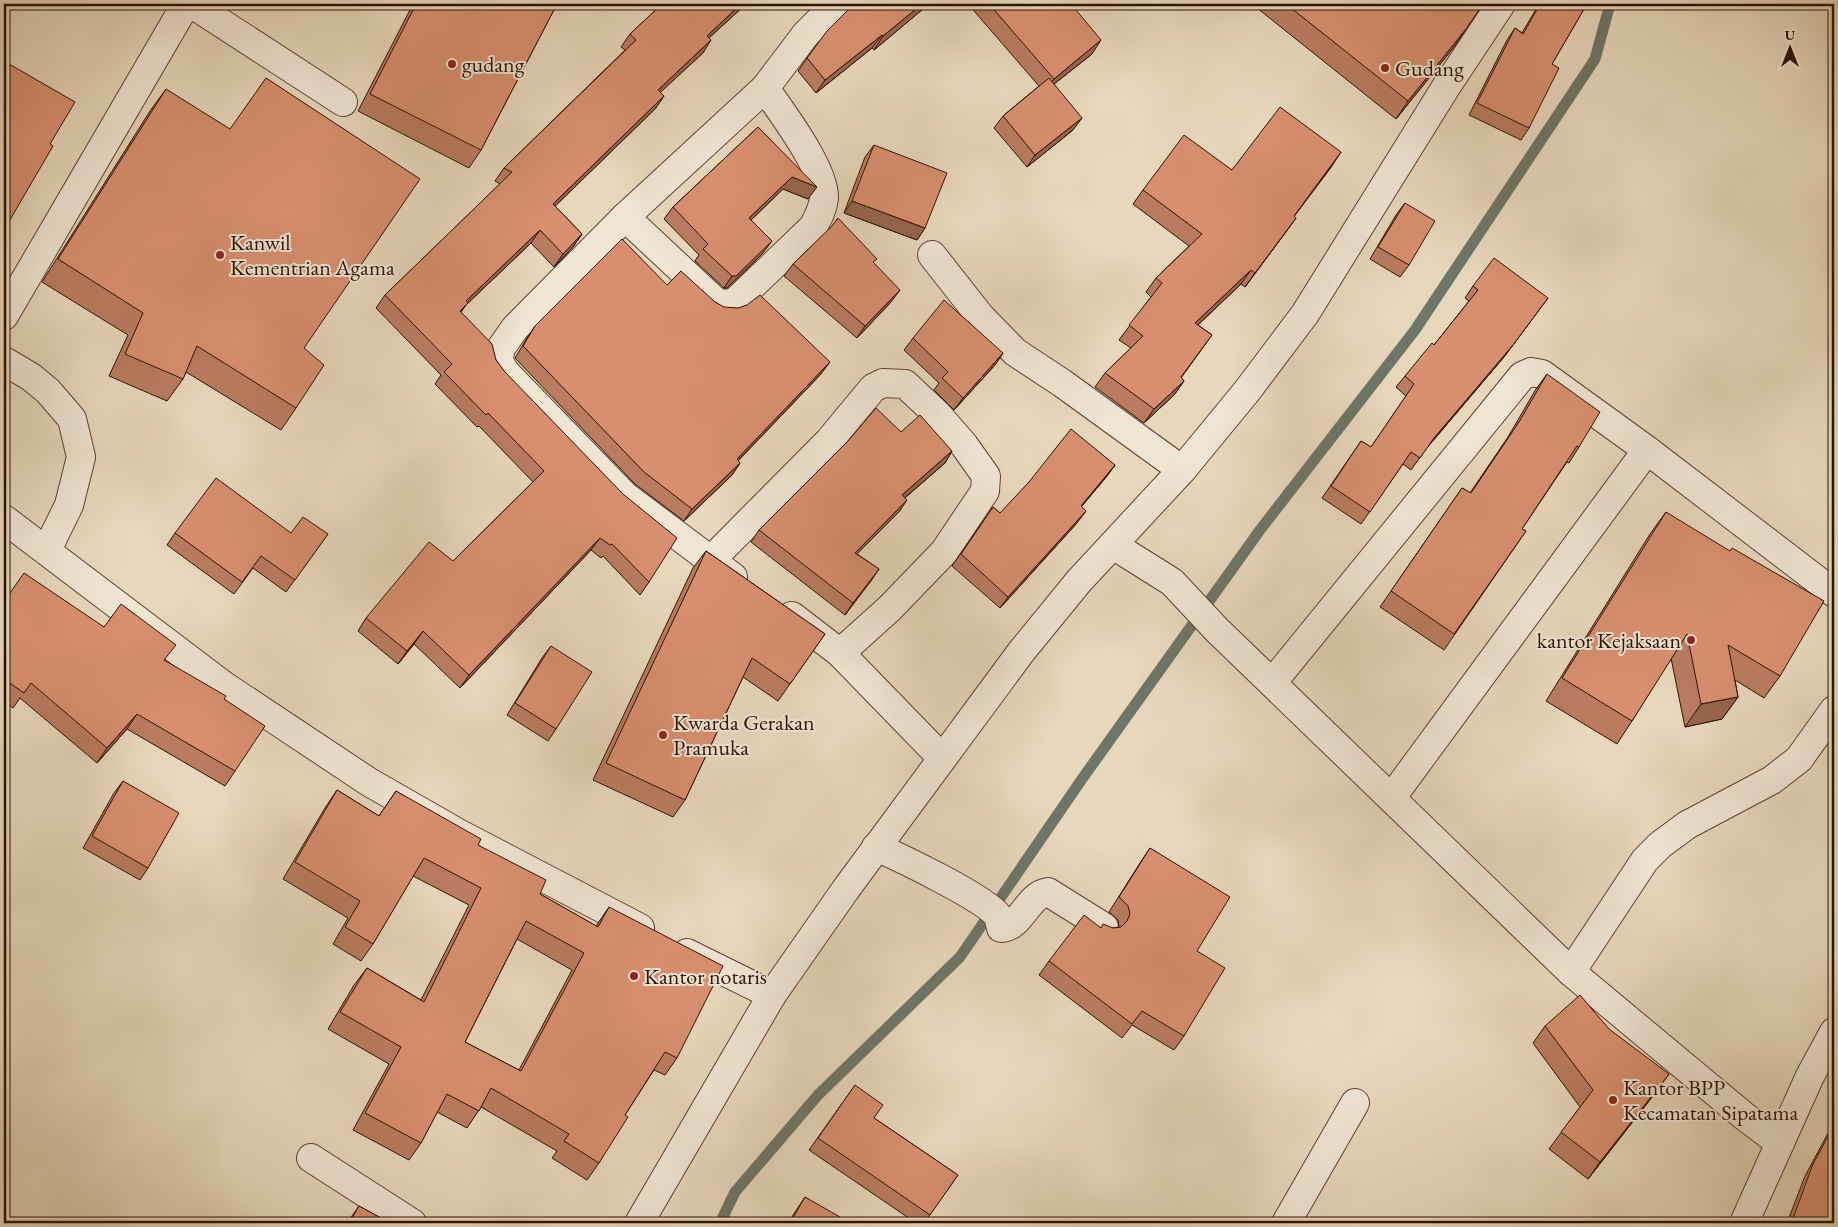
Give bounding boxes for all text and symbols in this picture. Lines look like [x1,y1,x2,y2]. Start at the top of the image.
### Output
north arrow [1766,22,1816,72]
text: U [1785,26,1796,44]
place label: gudang [462,50,525,79]
place label: Gudang [1395,54,1464,83]
marker: gudang [446,58,458,70]
marker: Gudang [1379,62,1391,74]
place label: Kanwil Kementrian Agama [230,228,395,282]
marker: Kanwil Kementrian Agama [214,249,226,261]
place label: kantor Kejaksaan [1537,626,1681,655]
marker: kantor Kejaksaan [1685,634,1697,646]
place label: Kwarda Gerakan Pramuka [673,708,815,762]
marker: Kwarda Gerakan Pramuka [657,729,669,741]
place label: Kantor notaris [644,962,767,991]
marker: Kantor notaris [628,970,640,982]
place label: Kantor BPP Kecamatan Sipatama [1623,1073,1799,1127]
marker: Kantor BPP Kecamatan Sipatama [1607,1094,1619,1106]

